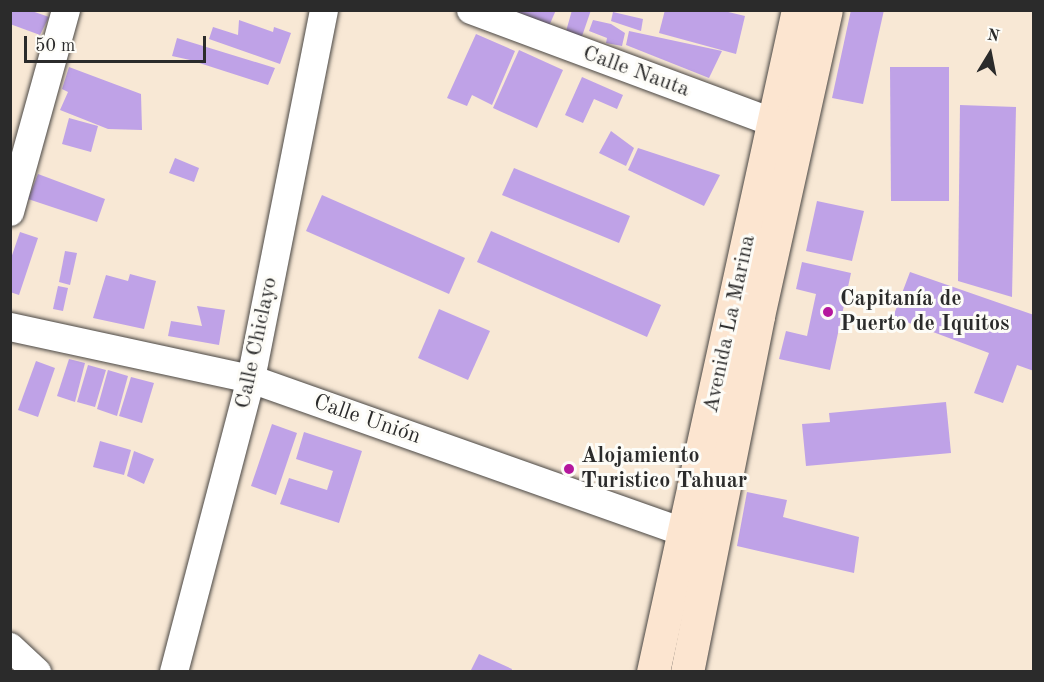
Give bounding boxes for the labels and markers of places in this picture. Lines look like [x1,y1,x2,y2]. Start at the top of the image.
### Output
place label: Capitanía de Puerto de Iquitos [840,286,1009,338]
marker: Capitanía de Puerto de Iquitos [821,305,835,319]
place label: Alojamiento Turistico Tahuar [581,443,747,494]
marker: Alojamiento Turistico Tahuar [562,462,576,476]

